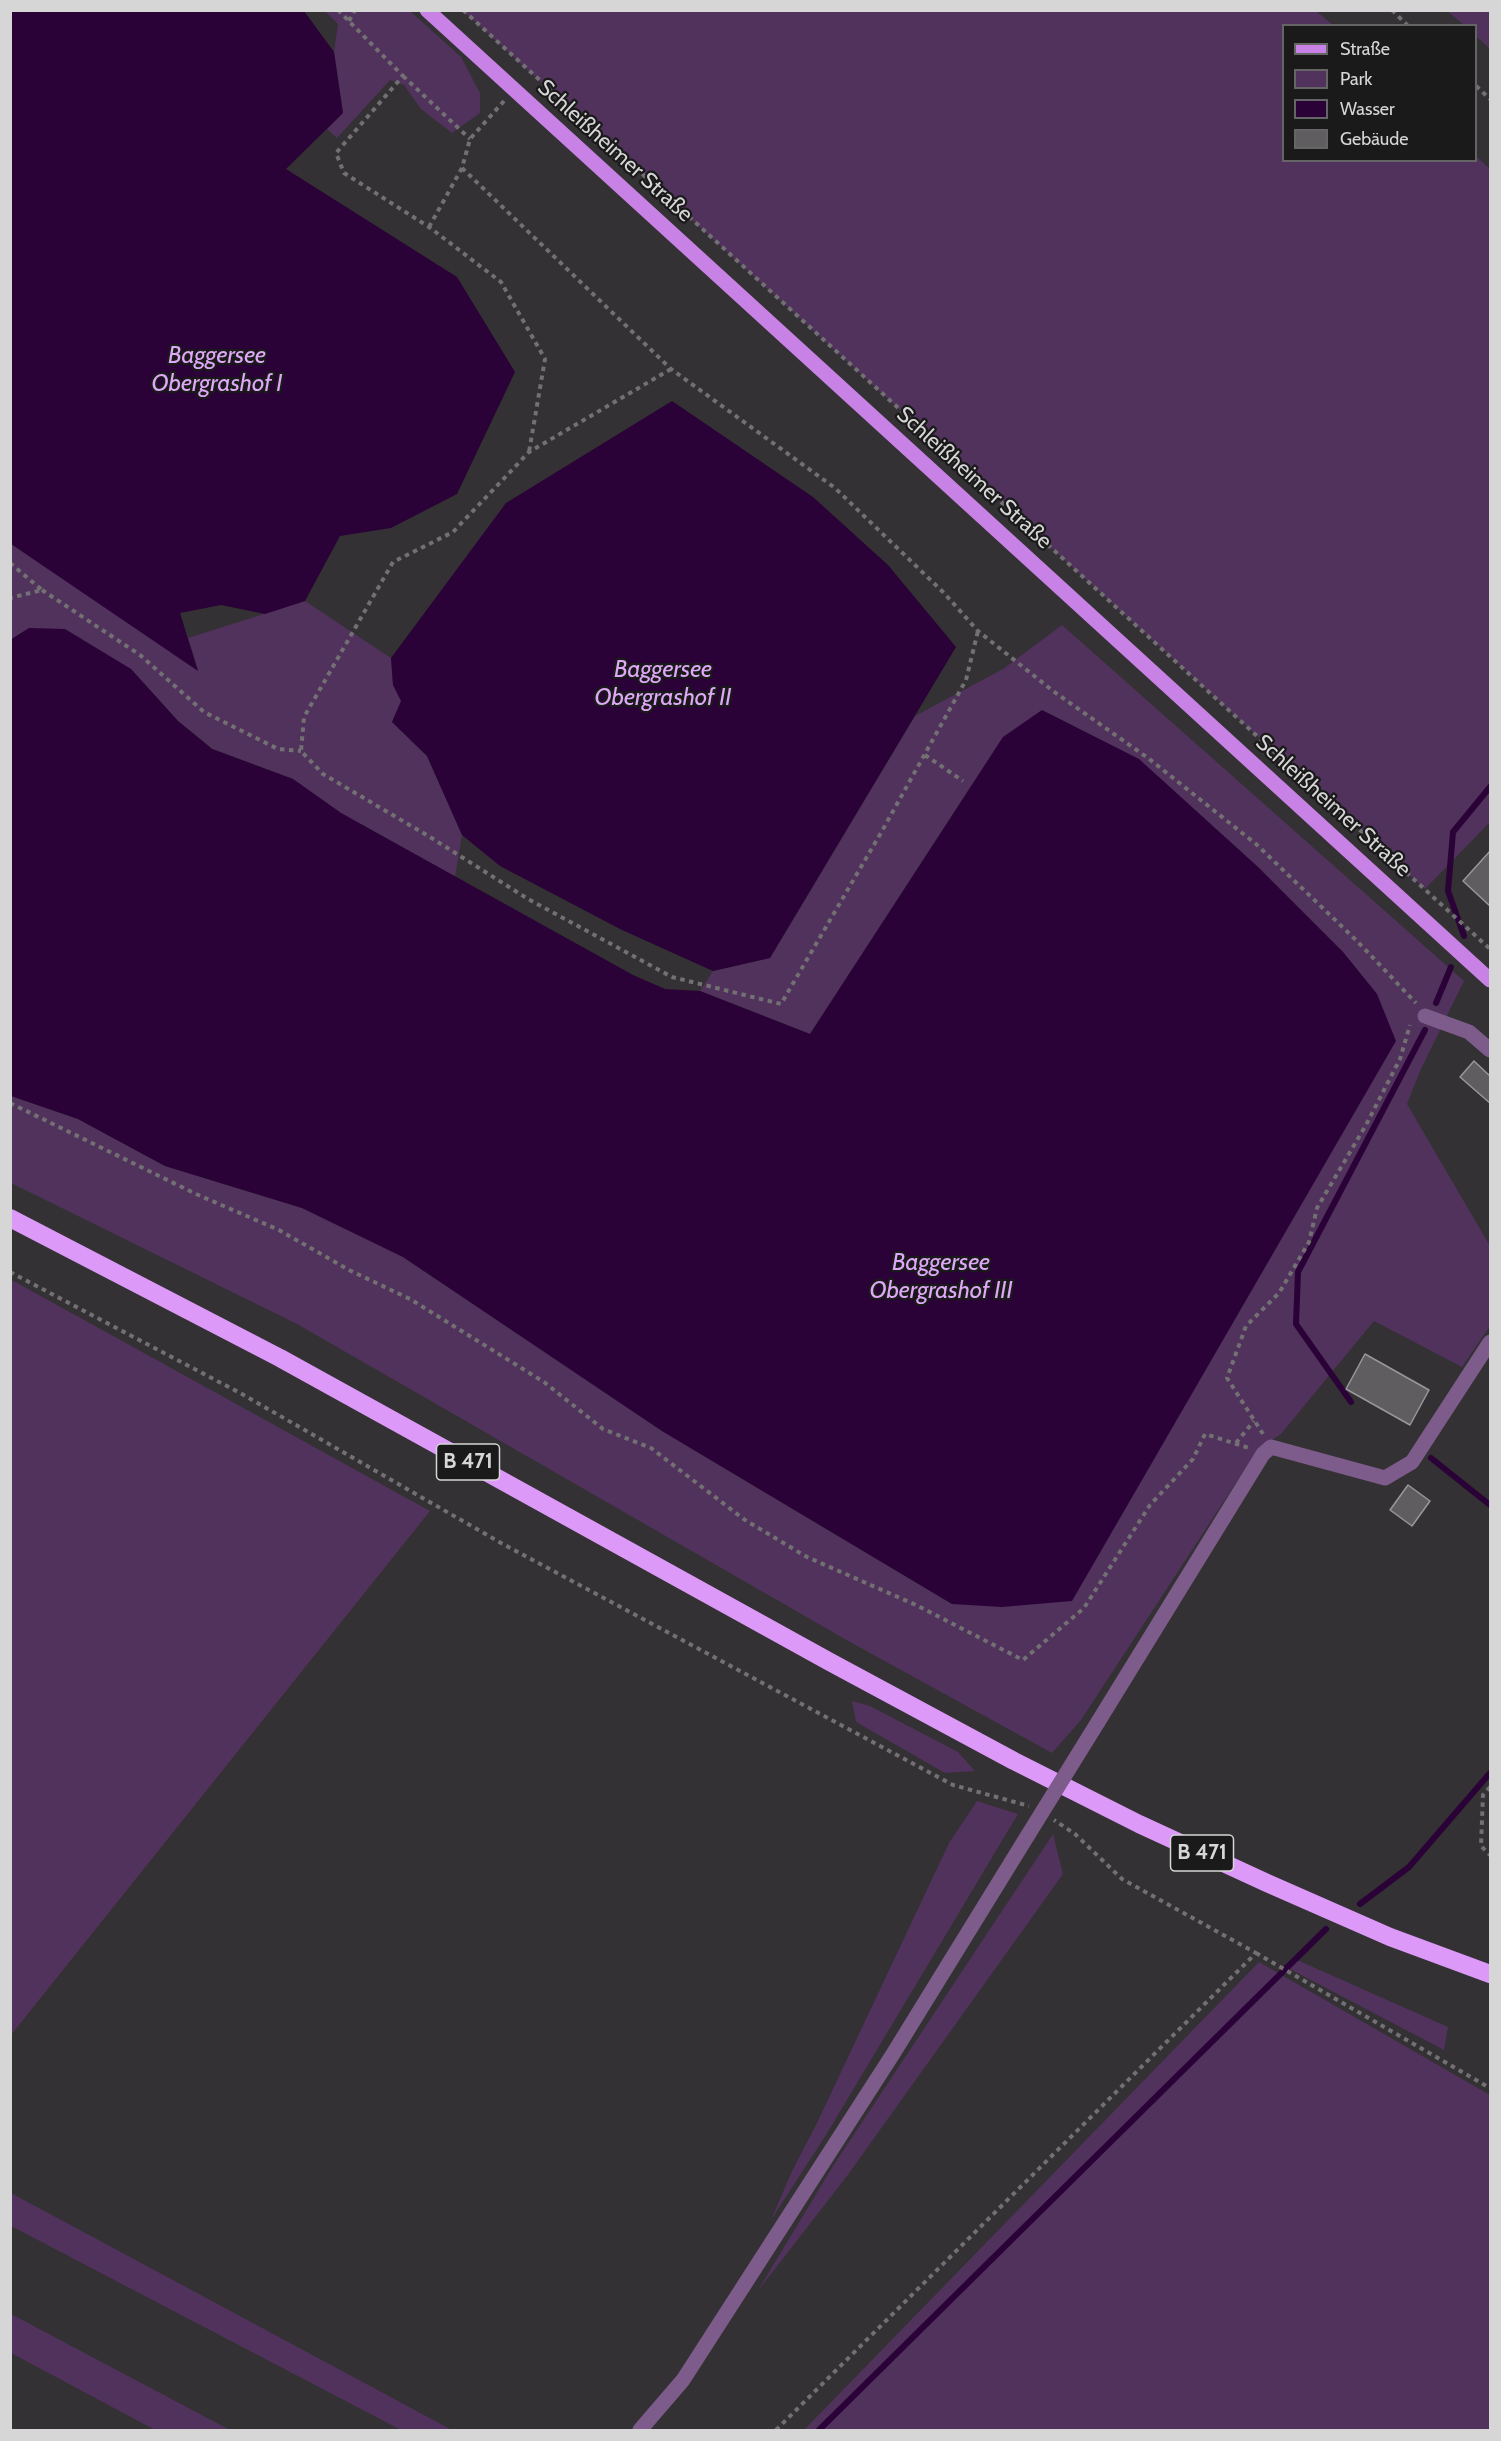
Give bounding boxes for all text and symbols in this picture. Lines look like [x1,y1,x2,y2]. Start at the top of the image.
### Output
legend [1282,24,1477,162]
text: Straße [1340,38,1390,60]
text: Park [1340,68,1372,90]
street label: Schleißheimer Straße [532,74,698,228]
text: Wasser [1340,98,1395,120]
text: Gebäude [1340,128,1409,150]
water label: Baggersee Obergrashof I [152,342,282,398]
street label: Schleißheimer Straße [891,401,1057,555]
water label: Baggersee Obergrashof II [595,656,731,712]
street label: Schleißheimer Straße [1250,729,1416,883]
water label: Baggersee Obergrashof III [869,1249,1013,1305]
road number: B 471 [436,1444,500,1480]
road number: B 471 [1170,1835,1234,1871]

